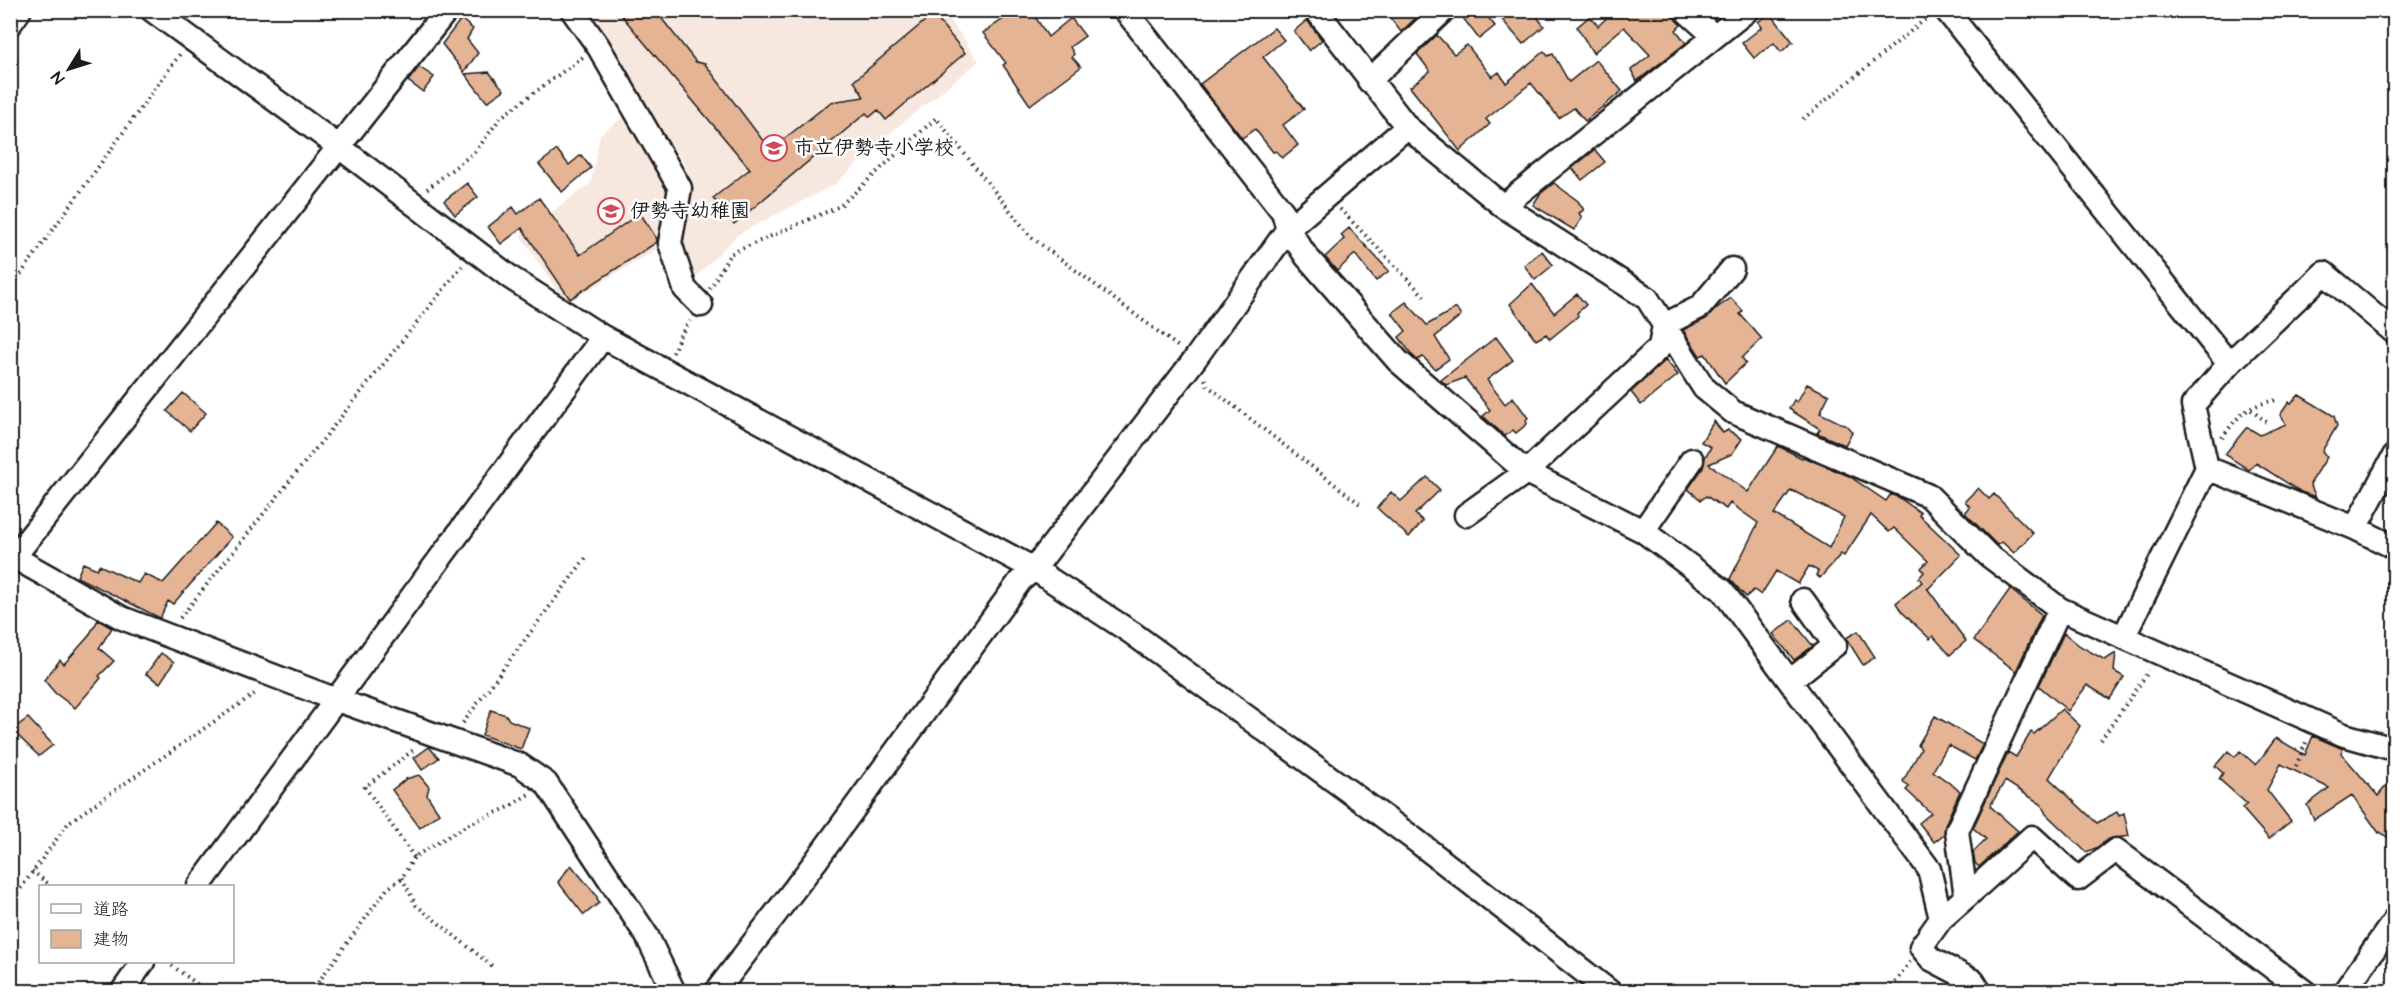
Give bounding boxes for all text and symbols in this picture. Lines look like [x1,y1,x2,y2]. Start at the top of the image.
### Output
north arrow [39,39,99,99]
text: N [46,67,70,88]
school or university icon: 市立伊勢寺小学校 [759,133,789,163]
place label: 市立伊勢寺小学校 [794,134,954,162]
school or university icon: 伊勢寺幼稚園 [596,196,626,226]
place label: 伊勢寺幼稚園 [630,197,750,225]
legend [39,885,234,963]
text: 道路 [93,897,129,922]
text: 建物 [93,927,129,952]

